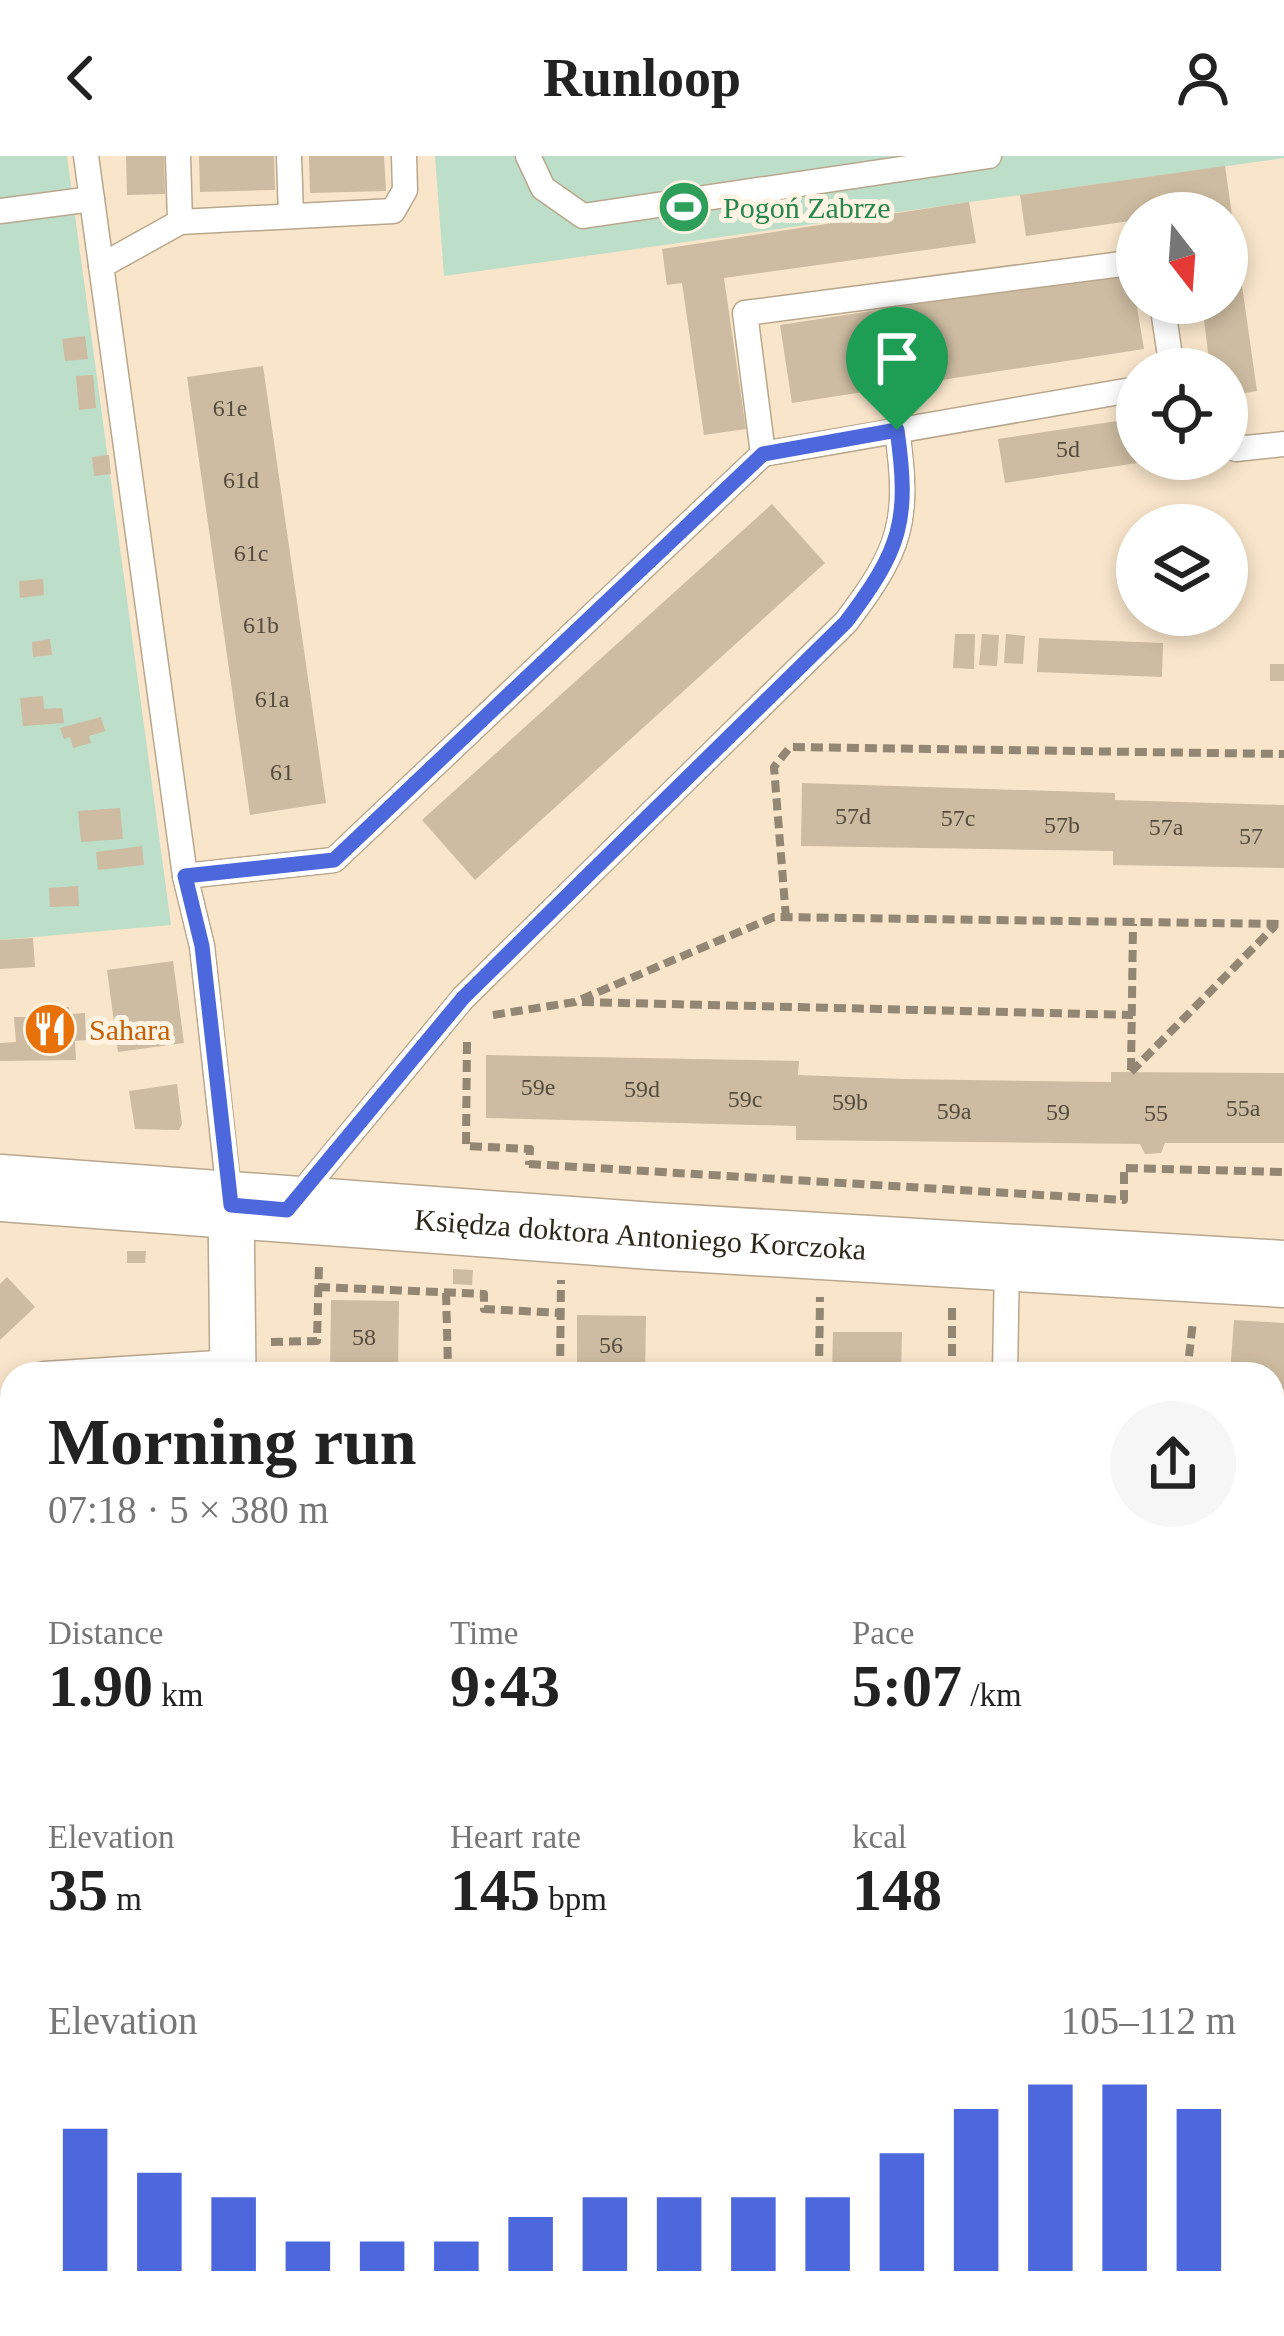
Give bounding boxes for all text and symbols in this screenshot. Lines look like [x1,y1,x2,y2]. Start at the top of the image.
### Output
icon: back [48,45,114,111]
icon: person [1170,45,1236,111]
text: Runloop [543,48,741,108]
sports icon: Pogoń Zabrze [656,179,712,235]
place label: Pogoń Zabrze [723,191,890,224]
north arrow [1116,192,1248,324]
map controls [1116,192,1248,636]
pin [846,307,948,430]
icon: arrive [864,325,930,391]
button: locate [1116,348,1248,480]
house number: 61e [213,395,247,421]
house number: 5d [1056,436,1080,462]
house number: 61d [223,467,259,493]
button: layers [1116,504,1248,636]
house number: 61c [234,540,268,566]
house number: 61b [243,612,279,638]
house number: 61a [255,686,290,712]
house number: 61 [270,759,294,785]
house number: 57d [835,803,871,829]
house number: 57c [941,805,975,831]
house number: 57b [1044,812,1080,838]
house number: 57a [1149,814,1184,840]
house number: 57 [1239,823,1263,849]
restaurant icon: Sahara [22,1001,78,1057]
place label: Sahara [89,1013,171,1046]
house number: 59e [521,1074,555,1100]
house number: 59d [624,1076,660,1102]
house number: 59c [728,1086,762,1112]
house number: 59b [832,1089,868,1115]
house number: 55a [1226,1095,1261,1121]
house number: 59a [937,1098,972,1124]
house number: 59 [1046,1099,1070,1125]
house number: 55 [1144,1100,1168,1126]
street label: Księdza doktora Antoniego Korczoka [413,1202,867,1265]
house number: 58 [352,1324,376,1350]
house number: 56 [599,1332,623,1358]
button: share [1110,1401,1236,1527]
text: Morning run [48,1405,417,1478]
text: 07:18 · 5 × 380 m [48,1488,329,1531]
text: Distance [48,1615,163,1651]
text: Time [450,1615,518,1651]
text: Pace [852,1615,914,1651]
text: 1.90 [48,1653,153,1719]
text: 9:43 [450,1653,560,1719]
text: 5:07 [852,1653,962,1719]
text: km [153,1677,203,1713]
text: /km [962,1677,1022,1713]
text: Elevation [48,1819,174,1855]
text: Heart rate [450,1819,581,1855]
text: kcal [852,1819,907,1855]
text: 35 [48,1857,108,1923]
text: 145 [450,1857,540,1923]
text: 148 [852,1857,942,1923]
text: m [108,1881,142,1917]
text: bpm [540,1881,607,1917]
text: Elevation [48,1999,197,2042]
text: 105–112 m [1061,1999,1236,2042]

